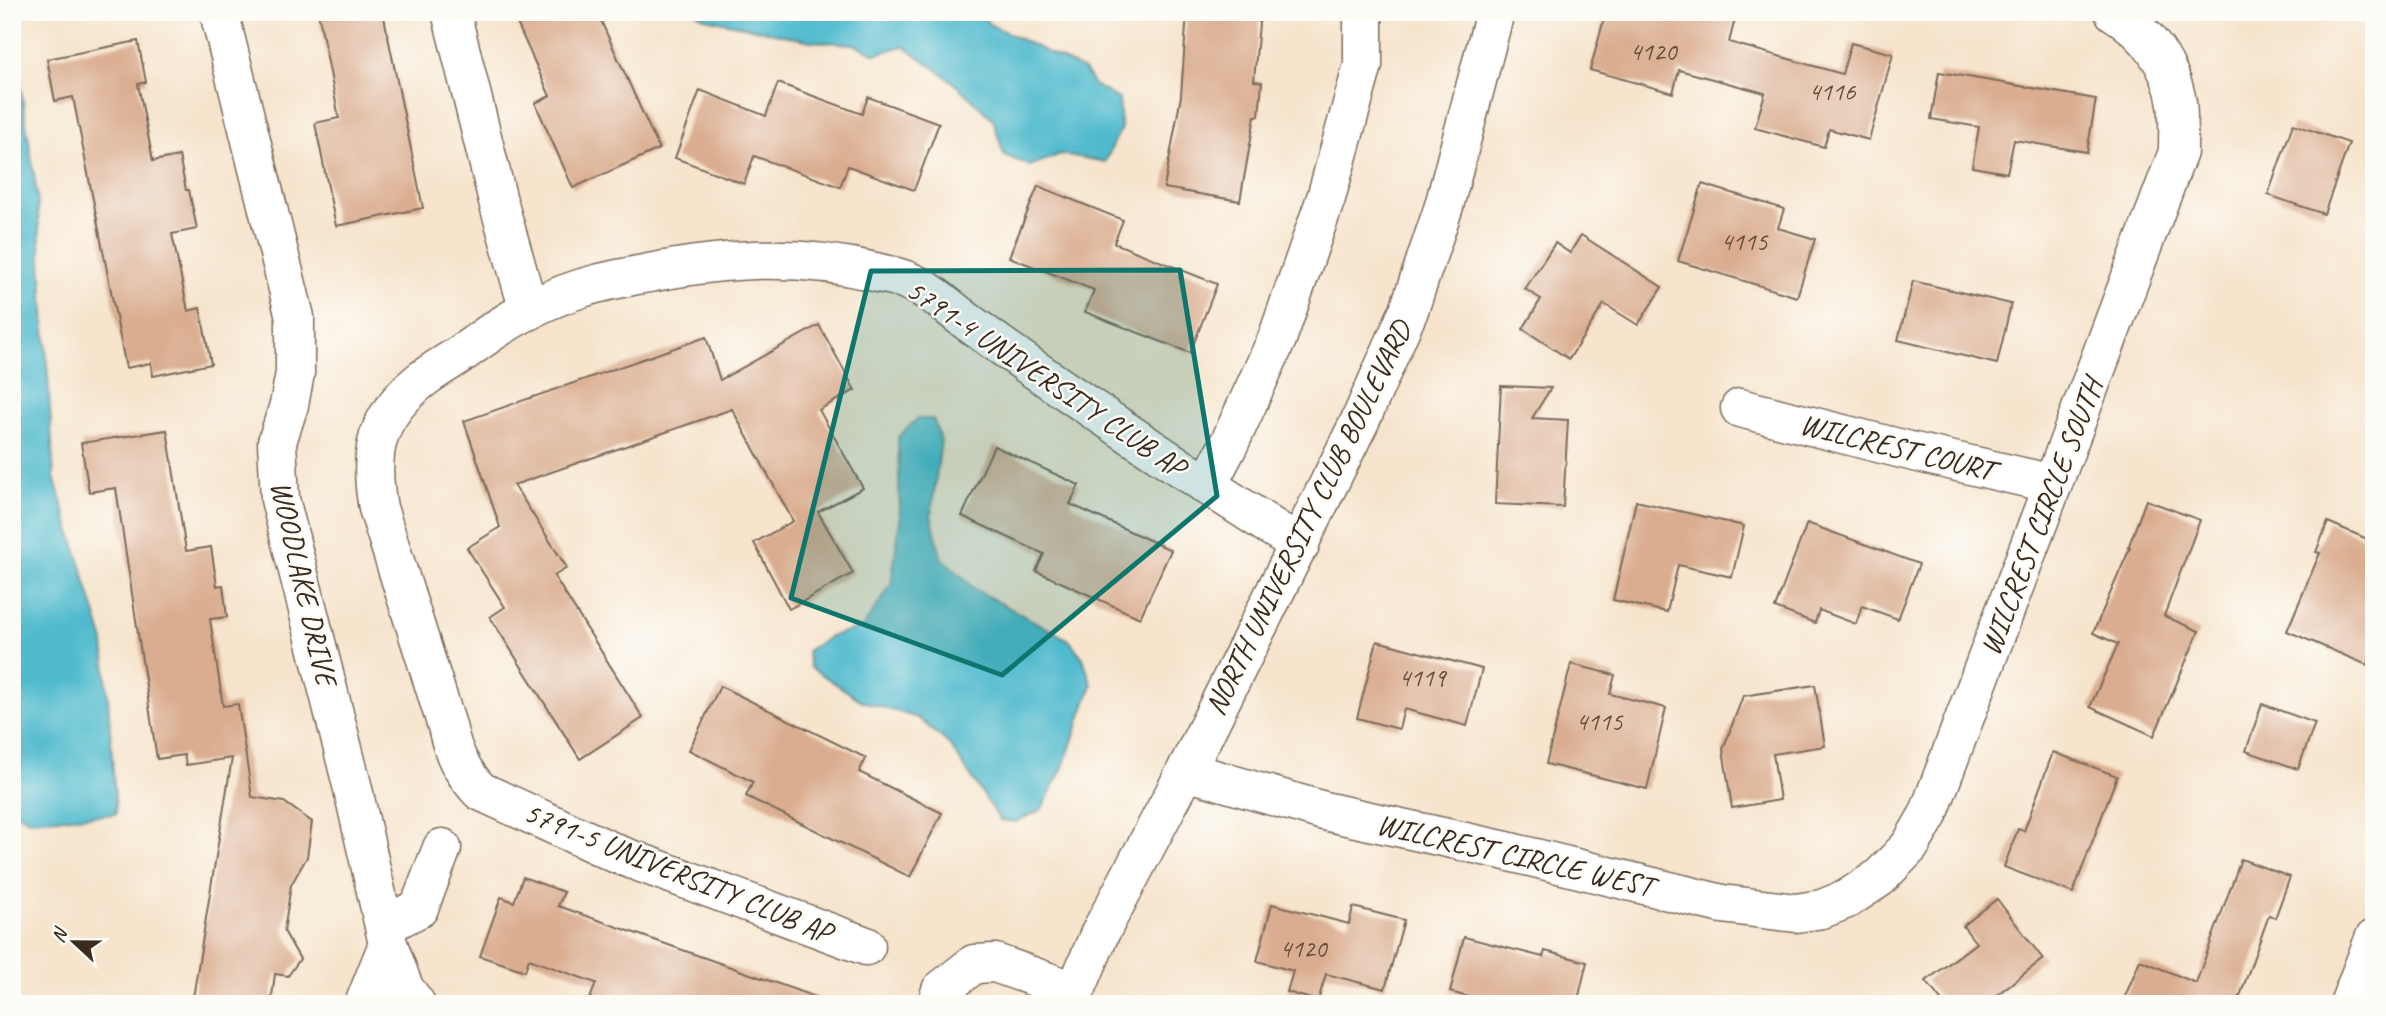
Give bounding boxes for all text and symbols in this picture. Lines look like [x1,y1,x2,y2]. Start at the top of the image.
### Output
house number: 4120 [1630,35,1679,68]
house number: 4116 [1809,75,1857,108]
house number: 4115 [1721,225,1769,258]
street label: 5791-4 UNIVERSITY CLUB AP [899,270,1196,488]
street label: NORTH UNIVERSITY CLUB BOULEVARD [1196,312,1421,721]
street label: WILCREST CIRCLE SOUTH [1971,369,2113,660]
street label: WILCREST COURT [1796,405,2005,491]
street label: WOODLAKE DRIVE [262,477,347,692]
house number: 4119 [1399,661,1448,694]
house number: 4115 [1576,705,1624,738]
street label: 5791-5 UNIVERSITY CLUB AP [519,793,841,953]
street label: WILCREST CIRCLE WEST [1373,805,1663,907]
north arrow [38,908,108,978]
text: N [46,923,74,946]
house number: 4120 [1280,932,1329,965]

